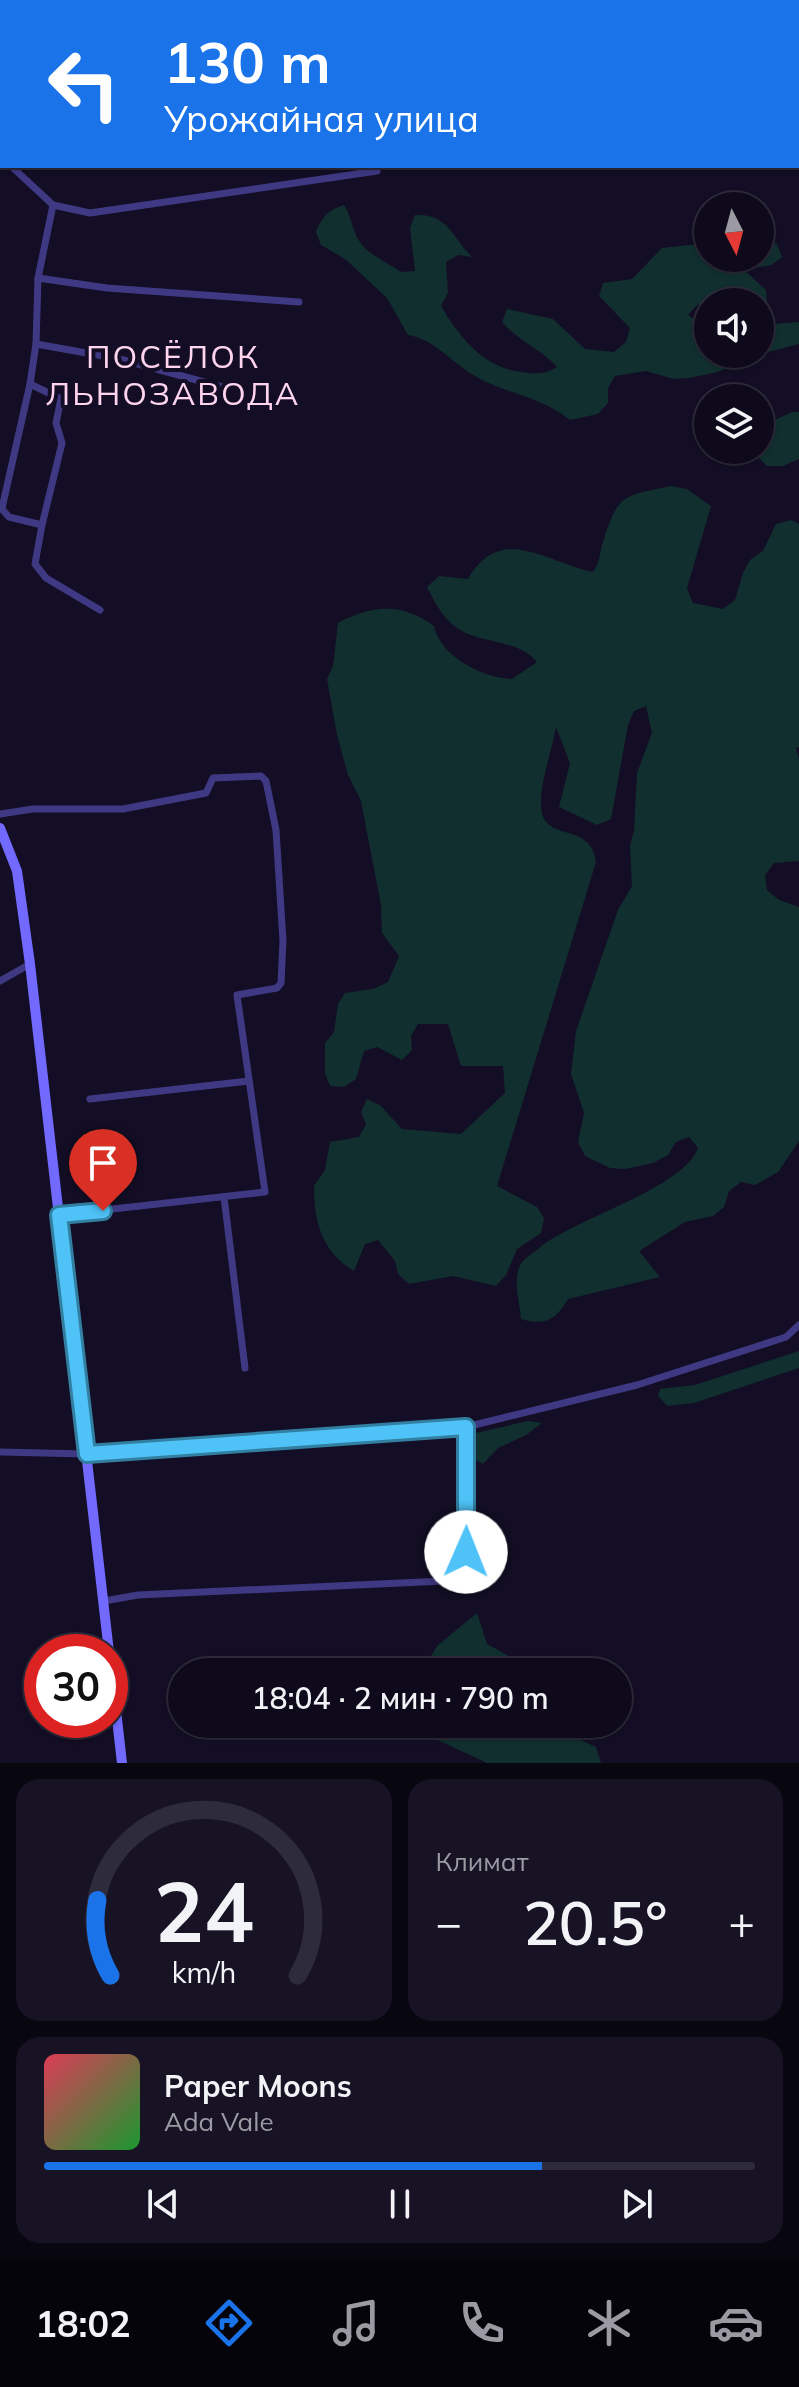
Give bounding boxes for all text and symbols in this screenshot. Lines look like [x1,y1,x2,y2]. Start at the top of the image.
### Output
text: 130 m [164,27,331,97]
icon: left [32,32,136,136]
text: Урожайная улица [164,96,479,141]
north arrow [694,192,774,272]
map controls [694,192,774,464]
button: sound [694,288,774,368]
district label: ПОСЁЛОК ЛЬНОЗАВОДА [46,336,300,413]
button: layers [694,384,774,464]
pin [69,1129,137,1211]
icon: arrive [81,1141,125,1185]
position arrow [424,1510,508,1594]
speed limit sign: 30 [24,1634,128,1738]
text: 18:04 · 2 мин · 790 m [251,1679,549,1717]
text: Климат [436,1845,529,1878]
text: 24 [154,1858,254,1963]
text: 20.5° [523,1885,668,1960]
text: − [436,1895,462,1950]
text: + [729,1895,755,1950]
text: km/h [171,1954,236,1990]
text: Paper Moons [164,2067,352,2105]
text: Ada Vale [164,2105,274,2138]
icon: previous [141,2182,185,2226]
icon: pause [378,2182,422,2226]
icon: next [615,2182,659,2226]
icon: directions [201,2295,257,2351]
icon: music [328,2295,384,2351]
icon: phone [454,2295,510,2351]
icon: climate [581,2295,637,2351]
icon: car [708,2295,764,2351]
text: 18:02 [35,2301,131,2346]

